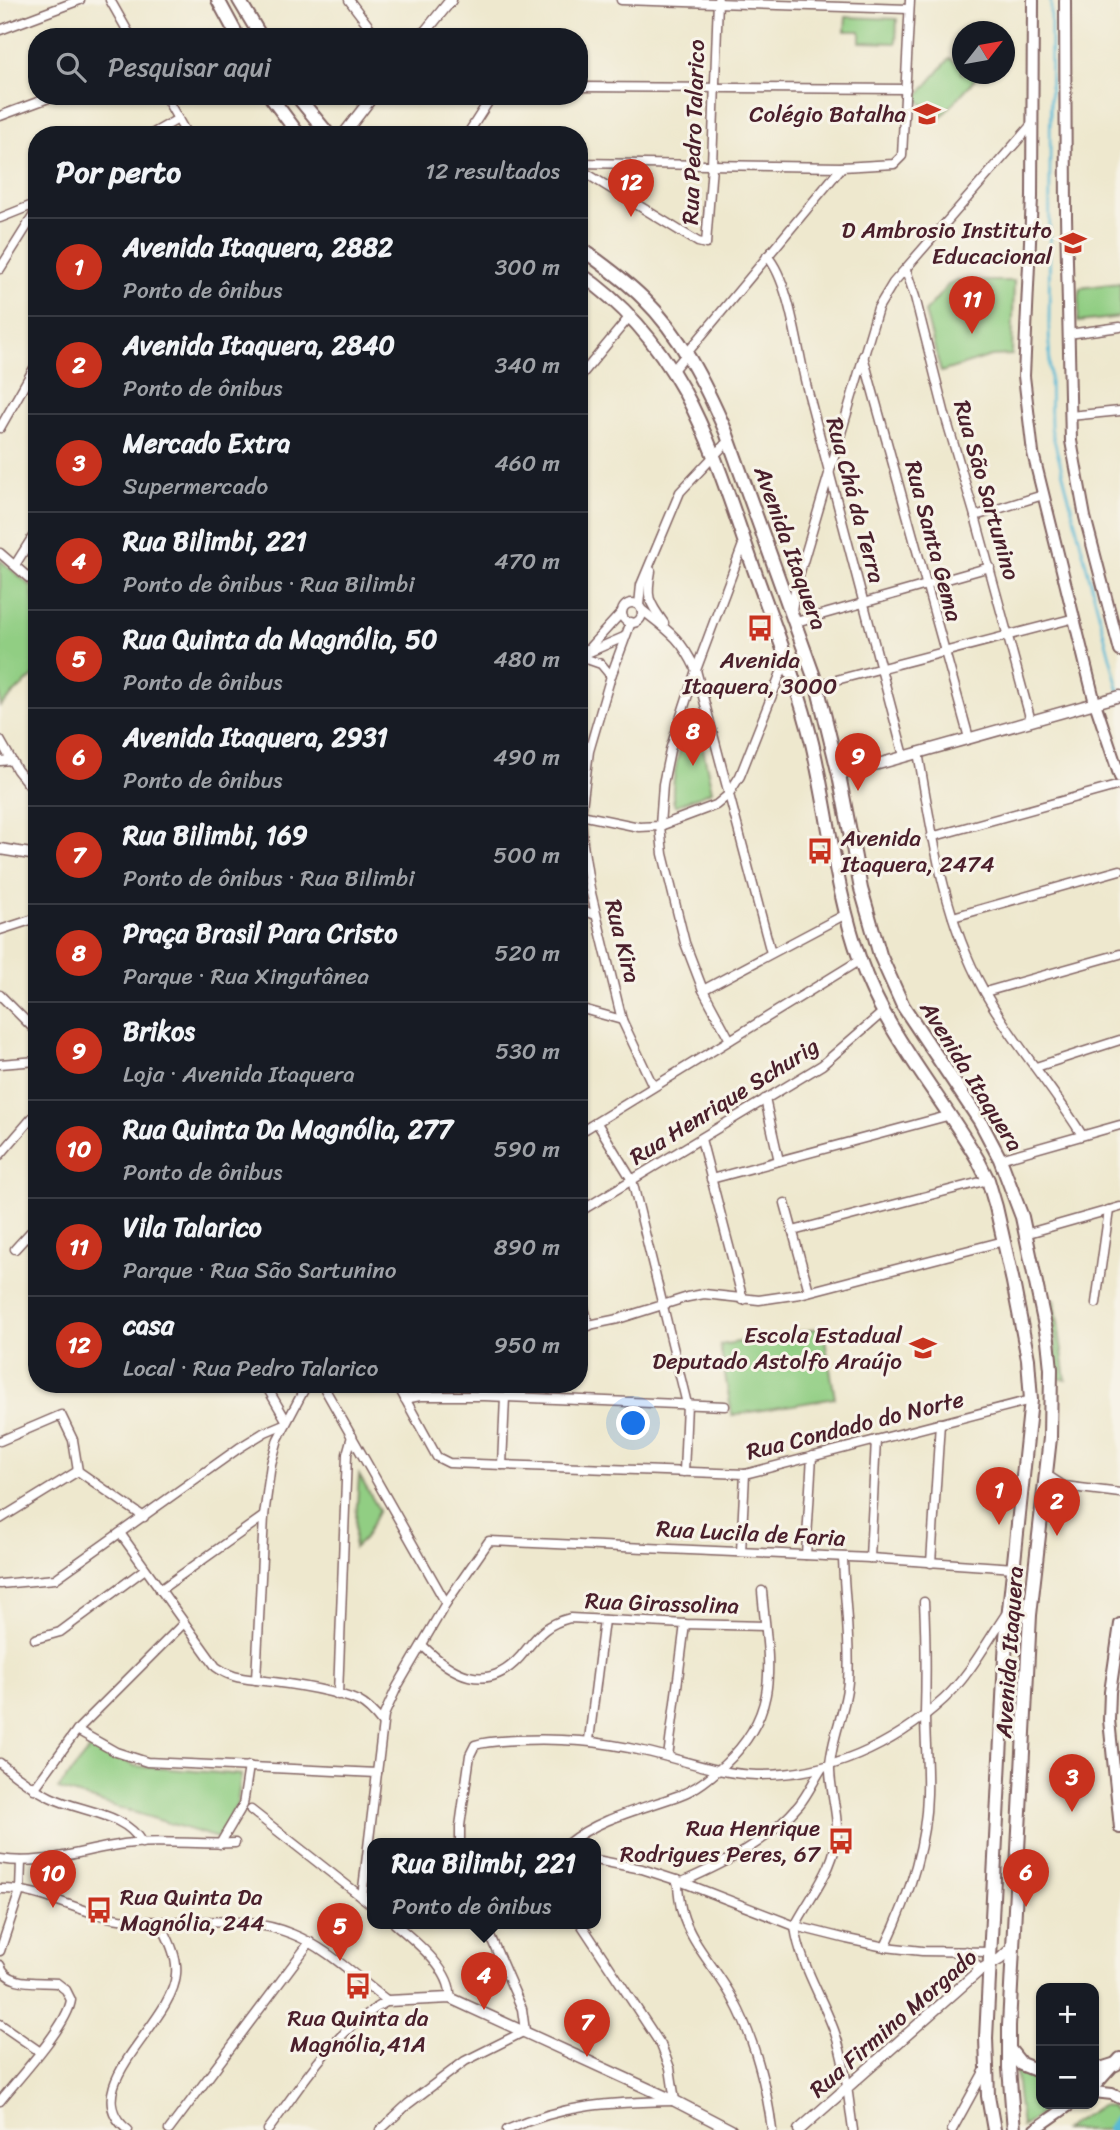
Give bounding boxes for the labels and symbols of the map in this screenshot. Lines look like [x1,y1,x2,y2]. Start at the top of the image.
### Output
north arrow [952,21,1015,84]
street label: Rua Pedro Talarico [670,38,717,225]
place label: Colégio Batalha [749,94,906,135]
school or university icon: Colégio Batalha [912,99,942,129]
pin: 12 [608,159,654,217]
place label: D Ambrosio Instituto Educacional [841,210,1052,277]
school or university icon: D Ambrosio Instituto Educacional [1058,228,1088,258]
pin: 11 [949,276,995,334]
street label: Rua São Sartunino [941,395,1032,585]
street label: Rua Chá da Terra [814,413,897,588]
street label: Rua Santa Gema [892,456,975,627]
street label: Avenida Itaquera [741,459,839,636]
bus stop icon: Avenida Itaquera, 3000 [745,613,775,643]
place label: Avenida Itaquera, 3000 [682,640,837,707]
pin: 8 [670,708,716,766]
pin: 9 [835,733,881,791]
place label: Avenida Itaquera, 2474 [840,818,995,885]
bus stop icon: Avenida Itaquera, 2474 [805,836,835,866]
street label: Rua Kira [592,895,653,987]
street label: Avenida Itaquera [908,991,1035,1160]
street label: Rua Henrique Schurig [621,1026,828,1176]
place label: Escola Estadual Deputado Astolfo Araújo [652,1315,902,1382]
school or university icon: Escola Estadual Deputado Astolfo Araújo [908,1333,938,1363]
street label: Rua Condado do Norte [742,1379,968,1472]
your location [616,1406,650,1440]
pin: 1 [976,1467,1022,1525]
pin: 2 [1034,1478,1080,1536]
street label: Rua Lucila de Faria [655,1508,847,1559]
street label: Avenida Itaquera [983,1565,1036,1740]
street label: Rua Girassolina [584,1580,740,1627]
pin: 3 [1049,1754,1095,1812]
place label: Rua Henrique Rodrigues Peres, 67 [620,1808,822,1875]
bus stop icon: Rua Henrique Rodrigues Peres, 67 [826,1826,856,1856]
pin: 6 [1003,1849,1049,1907]
pin: 10 [30,1850,76,1908]
place label: Rua Quinta Da Magnólia, 244 [120,1877,265,1944]
bus stop icon: Rua Quinta Da Magnólia, 244 [84,1895,114,1925]
pin: 5 [317,1903,363,1961]
street label: Rua Firmino Morgado [800,1938,987,2109]
pin: 4 [461,1952,507,2010]
bus stop icon: Rua Quinta da Magnólia,41A [343,1971,373,2001]
place label: Rua Quinta da Magnólia,41A [287,1998,429,2065]
pin: 7 [564,1999,610,2057]

